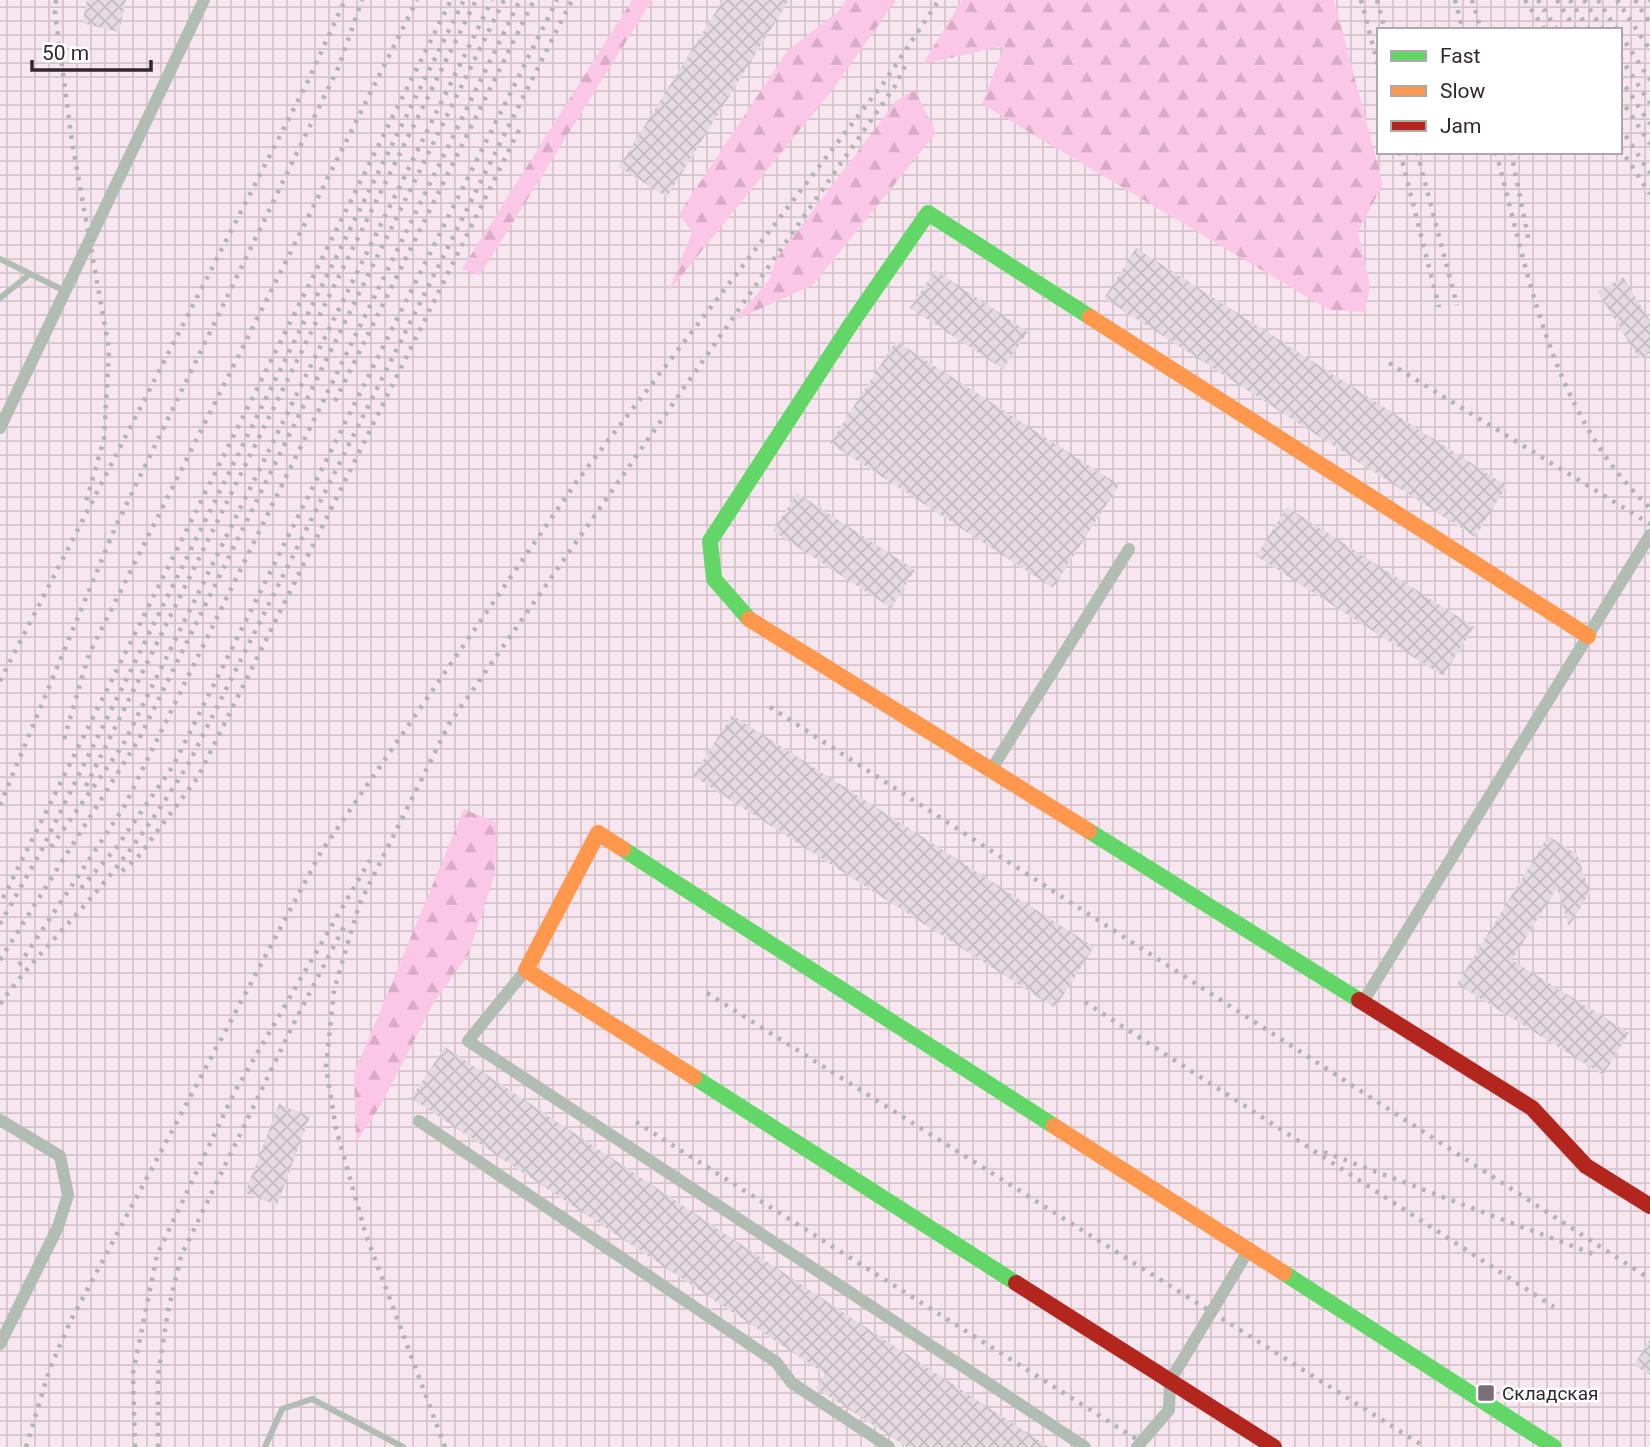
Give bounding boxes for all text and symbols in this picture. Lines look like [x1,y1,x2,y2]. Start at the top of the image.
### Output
scale bar [32,28,150,72]
legend [1377,28,1622,154]
text: 50 m [42,41,89,65]
text: Fast [1440,44,1481,68]
text: Slow [1440,79,1486,103]
text: Jam [1440,114,1481,138]
place label: Складская [1502,1382,1598,1405]
marker: Складская [1476,1383,1496,1403]

